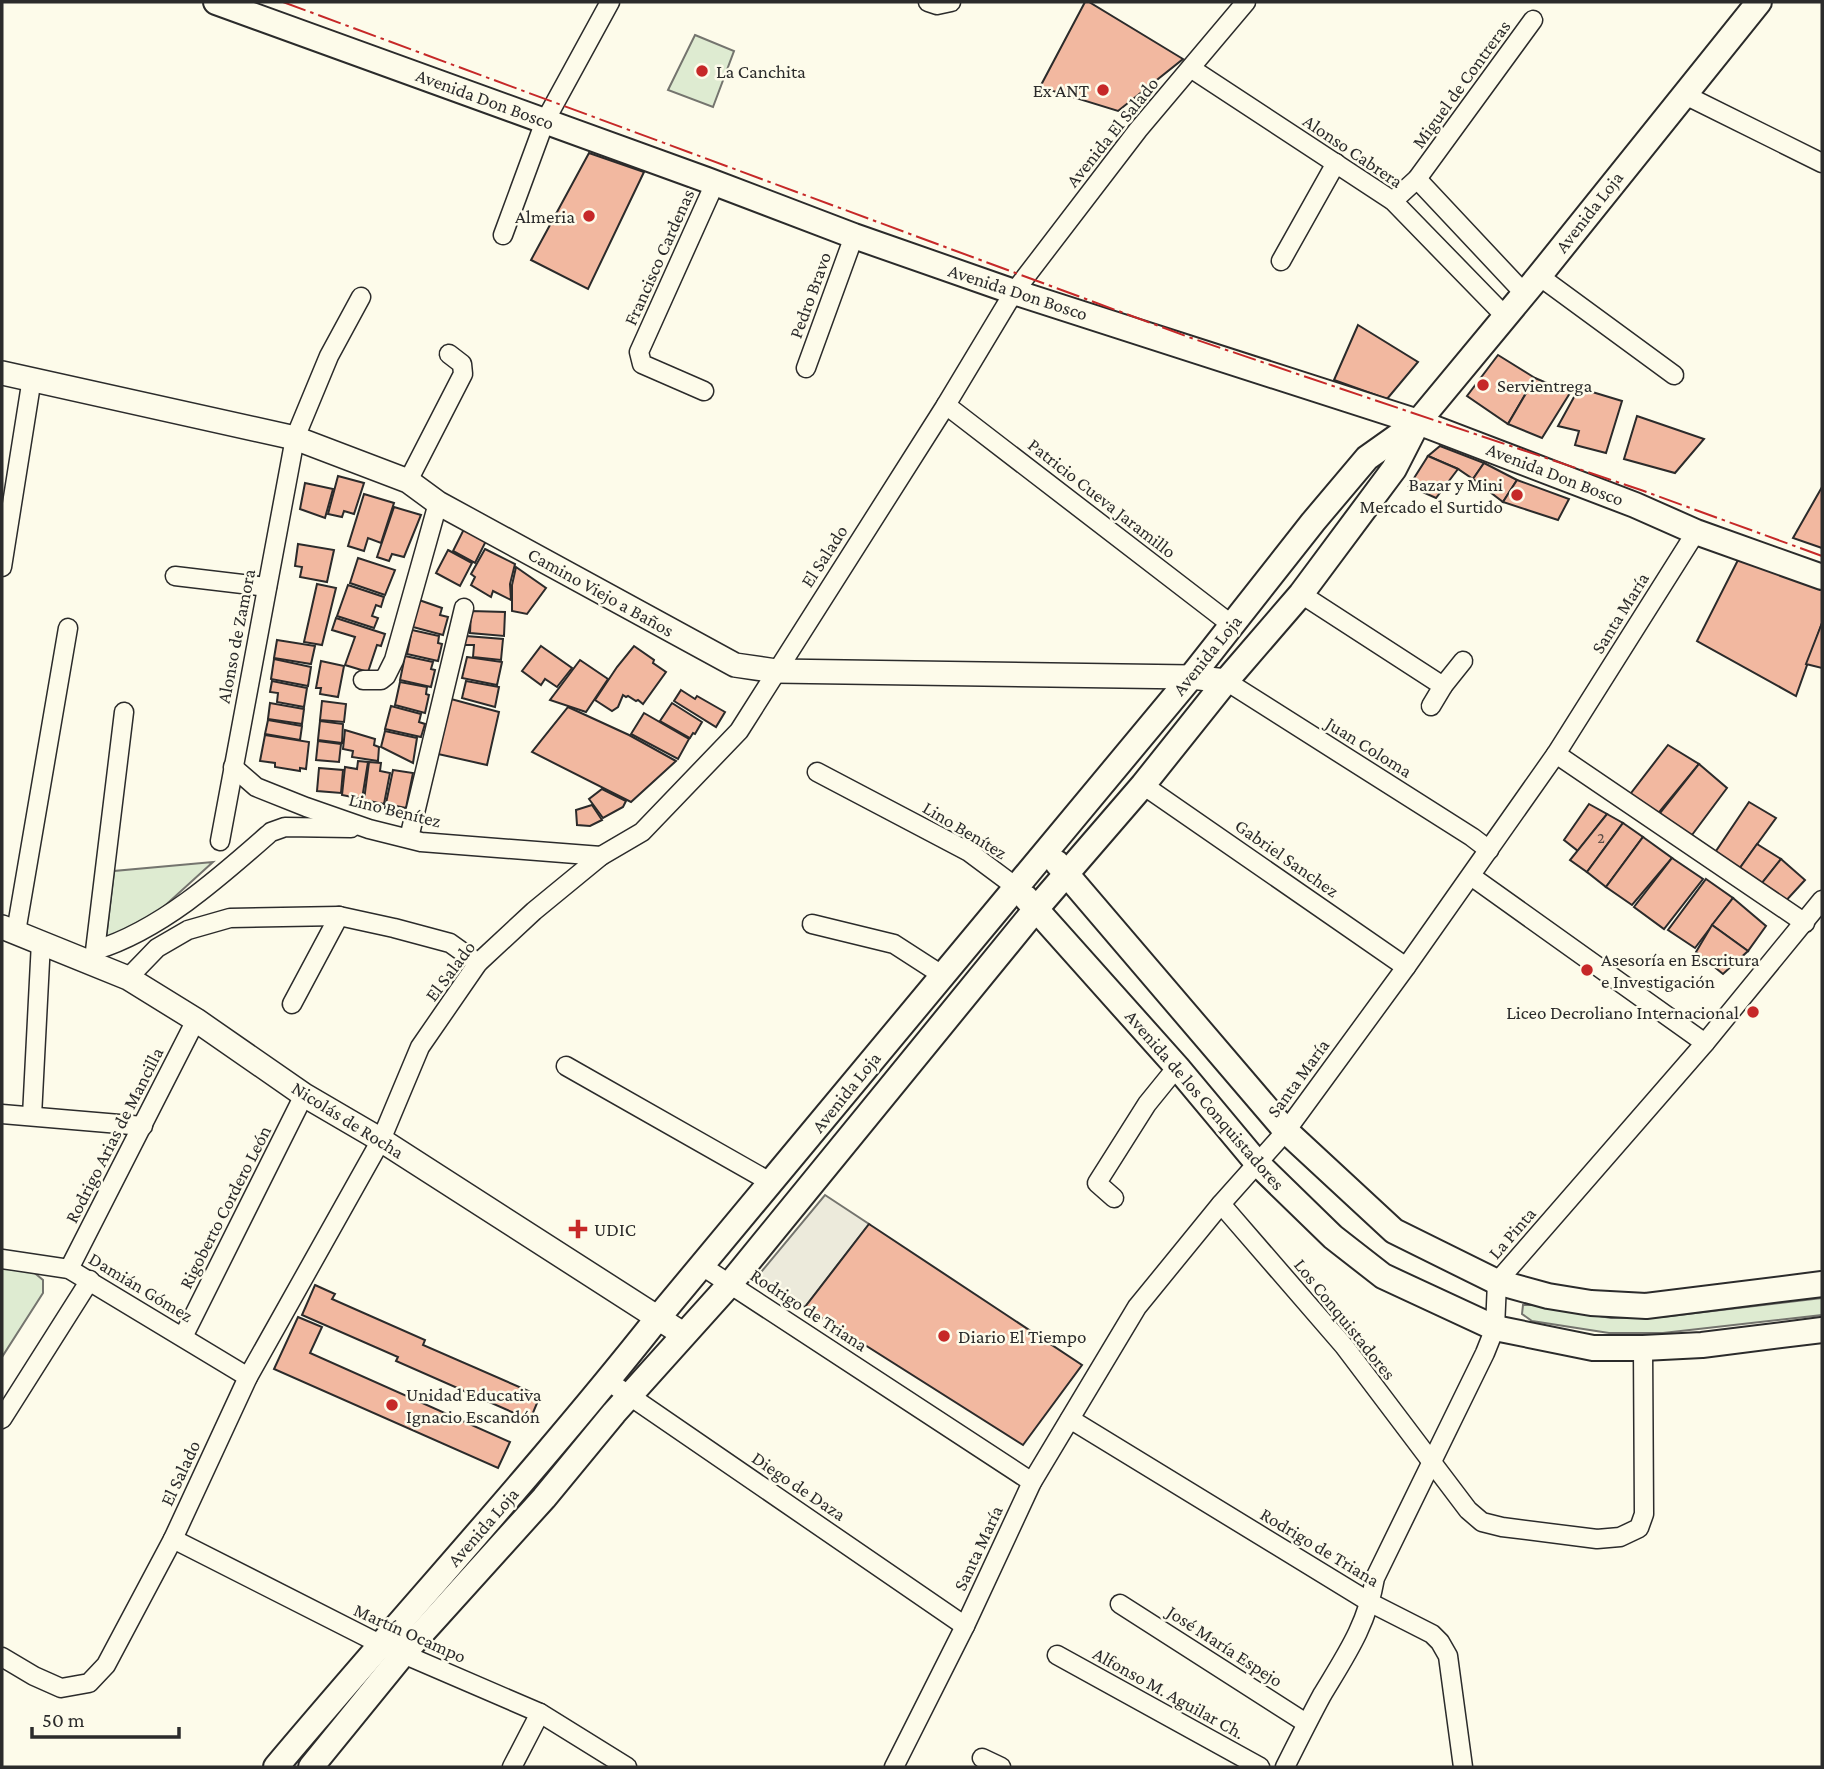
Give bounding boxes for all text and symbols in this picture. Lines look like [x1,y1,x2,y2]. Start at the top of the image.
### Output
street label: Miguel de Contreras [1407,16,1515,152]
place label: La Canchita [716,61,806,82]
marker: La Canchita [694,63,710,79]
street label: Avenida Don Bosco [413,64,557,134]
street label: Avenida El Salado [1061,73,1163,191]
place label: Ex ANT [1033,80,1090,101]
marker: Ex ANT [1095,82,1111,98]
street label: Alonso Cabrera [1299,110,1407,192]
street label: Avenida Loja [1551,167,1628,257]
street label: Francisco Cardenas [620,186,698,328]
place label: Almeria [515,206,575,227]
marker: Almeria [581,208,597,224]
street label: Pedro Bravo [785,249,835,341]
street label: Avenida Don Bosco [946,260,1090,324]
place label: Servientrega [1497,375,1592,396]
marker: Servientrega [1475,377,1491,393]
street label: Patricio Cueva Jaramillo [1024,434,1180,562]
street label: Avenida Don Bosco [1483,438,1627,510]
place label: Bazar y Mini Mercado el Surtido [1360,474,1503,517]
marker: Bazar y Mini Mercado el Surtido [1509,487,1525,503]
street label: El Salado [796,521,852,591]
street label: Camino Viejo a Baños [524,543,678,642]
street label: Alonso de Zamora [213,567,259,705]
street label: Santa María [1587,568,1653,657]
street label: Avenida Loja [1168,610,1247,700]
street label: Juan Coloma [1320,711,1416,782]
street label: Lino Benítez [347,788,443,832]
street label: Lino Benítez [919,797,1011,863]
street label: Gabriel Sanchez [1231,815,1343,901]
house number: 2 [1597,829,1605,846]
street label: El Salado [421,937,479,1005]
place label: Asesoría en Escritura e Investigación [1601,949,1760,992]
marker: Asesoría en Escritura e Investigación [1579,962,1595,978]
place label: Liceo Decroliano Internacional [1506,1002,1739,1023]
marker: Liceo Decroliano Internacional [1745,1004,1761,1020]
street label: Avenida de los Conquistadores [1121,1006,1289,1194]
street label: Santa María [1263,1035,1334,1121]
street label: Rodrigo Arias de Mancilla [61,1044,168,1226]
street label: Avenida Loja [807,1047,886,1137]
street label: Nicolás de Rocha [288,1077,408,1163]
street label: Rigoberto Cordero León [175,1122,275,1292]
street label: La Pinta [1484,1203,1540,1263]
marker: UDIC [568,1219,588,1239]
place label: UDIC [594,1219,636,1240]
street label: Damián Gómez [85,1248,197,1326]
street label: Los Conquistadores [1290,1254,1400,1384]
street label: Rodrigo de Triana [747,1264,872,1356]
place label: Diario El Tiempo [958,1326,1086,1347]
marker: Diario El Tiempo [936,1328,952,1344]
place label: Unidad Educativa Ignacio Escandón [406,1384,542,1427]
marker: Unidad Educativa Ignacio Escandón [384,1397,400,1413]
street label: El Salado [156,1437,204,1509]
street label: Diego de Daza [748,1447,850,1525]
street label: Avenida Loja [443,1483,524,1571]
street label: Santa María [949,1502,1007,1594]
street label: Rodrigo de Triana [1257,1503,1384,1591]
street label: Martín Ocampo [351,1599,469,1667]
street label: José María Espejo [1161,1600,1287,1692]
street label: Alfonso M. Aguilar Ch. [1090,1643,1248,1743]
scale bar [32,1696,178,1740]
text: 50 m [42,1708,85,1732]

